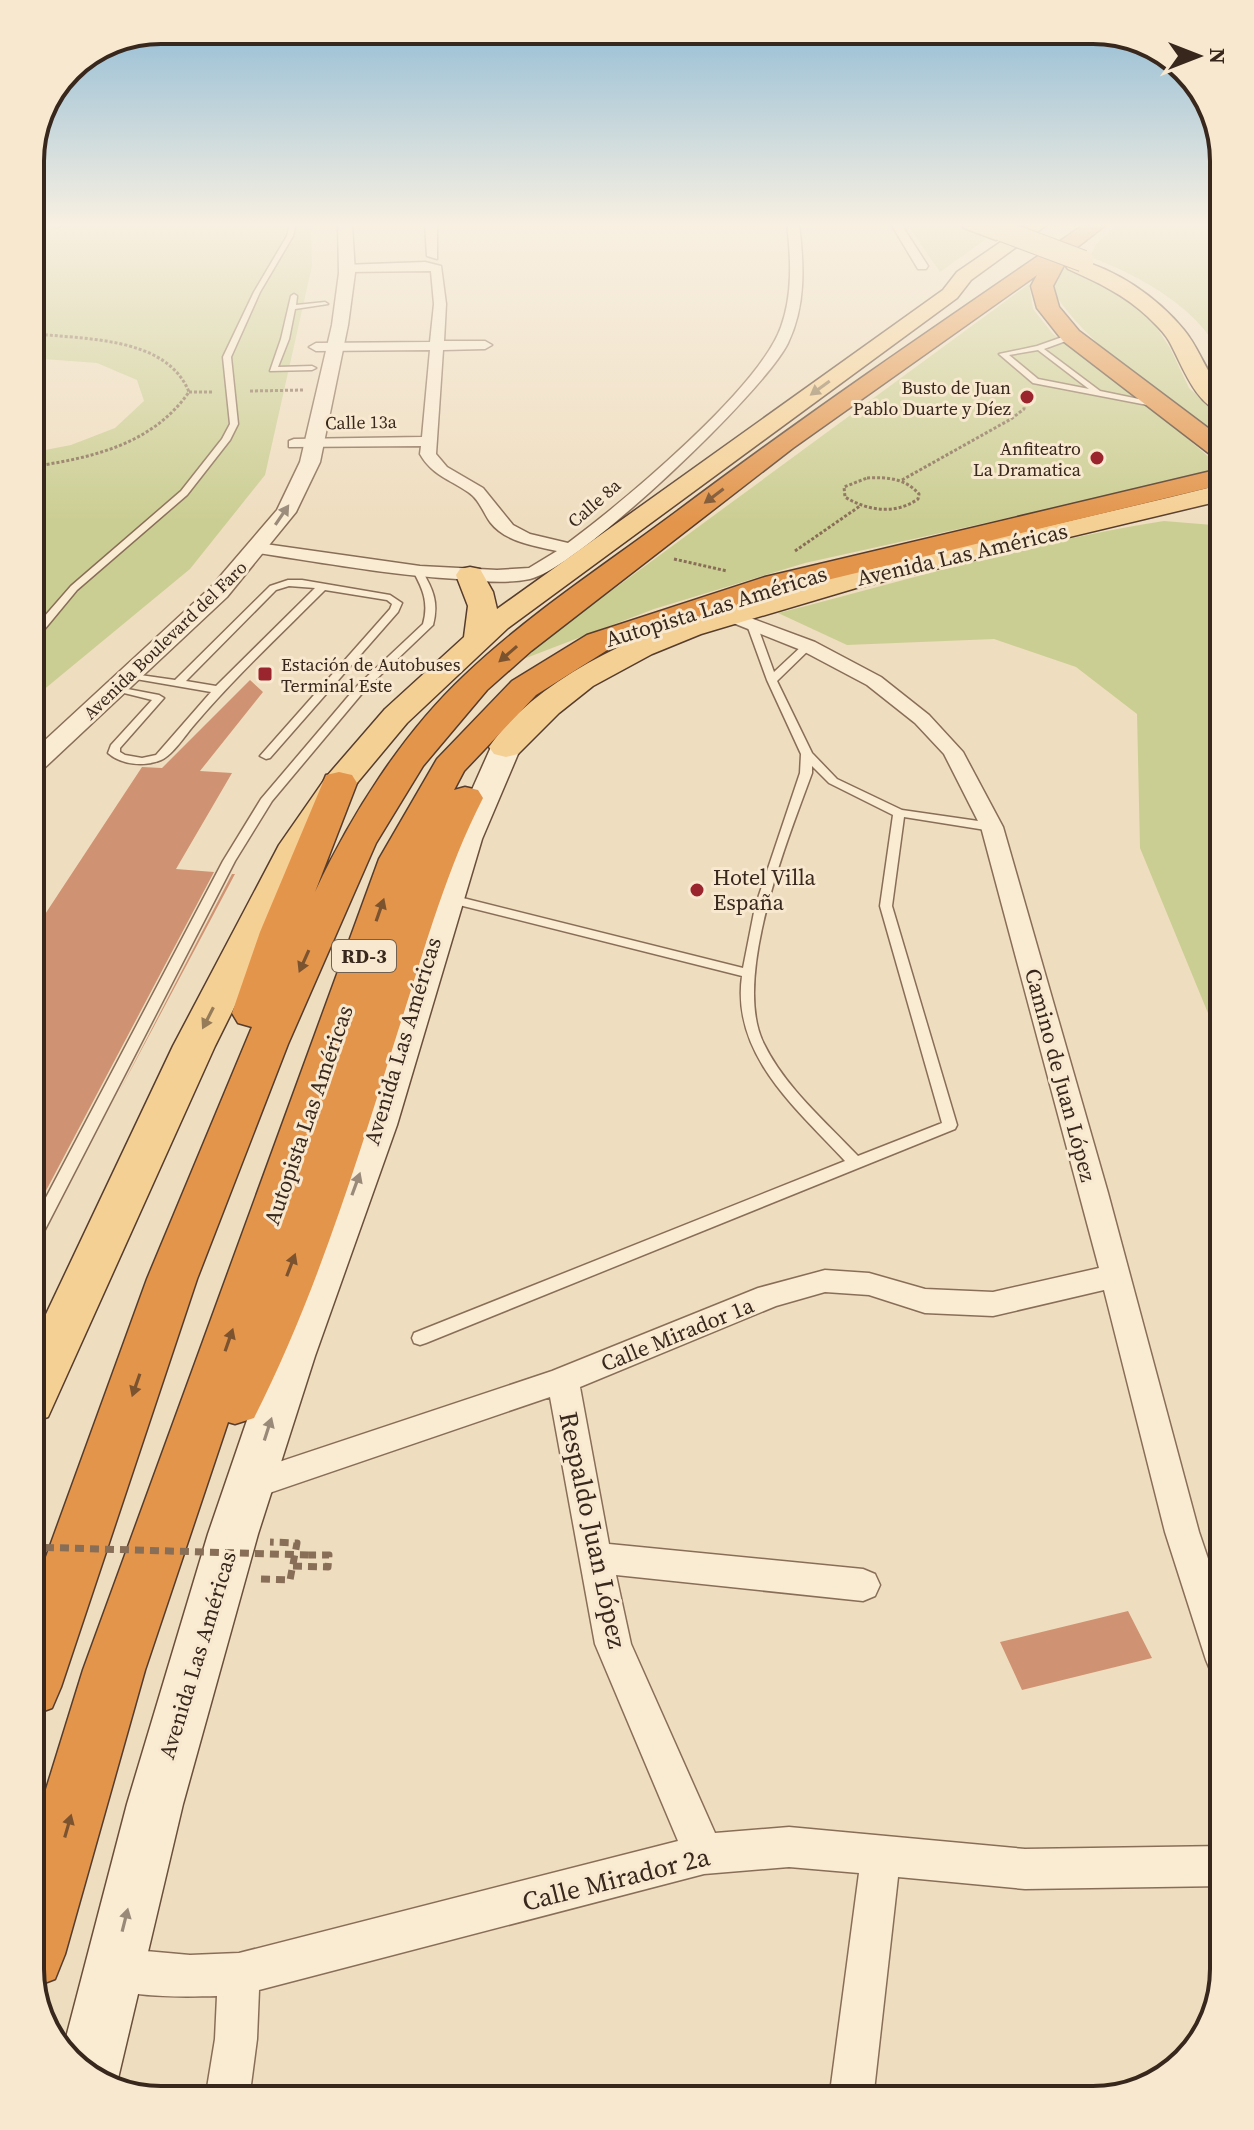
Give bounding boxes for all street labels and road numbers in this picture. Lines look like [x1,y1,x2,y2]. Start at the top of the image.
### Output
street label: Calle 13a [325,409,398,435]
street label: Calle 8a [562,472,627,533]
street label: Avenida Las Américas [854,515,1070,593]
street label: Avenida Boulevard del Faro [78,555,252,725]
street label: Autopista Las Américas [601,558,831,654]
street label: Avenida Las Américas [356,934,448,1148]
road number: RD-3 [332,940,396,972]
street label: Camino de Juan López [1018,965,1104,1185]
street label: Autopista Las Américas [256,1001,360,1229]
street label: Calle Mirador 1a [596,1289,759,1378]
street label: Respaldo Juan López [550,1408,636,1652]
street label: Avenida Las Américas [151,1548,243,1762]
street label: Calle Mirador 2a [519,1838,714,1920]

